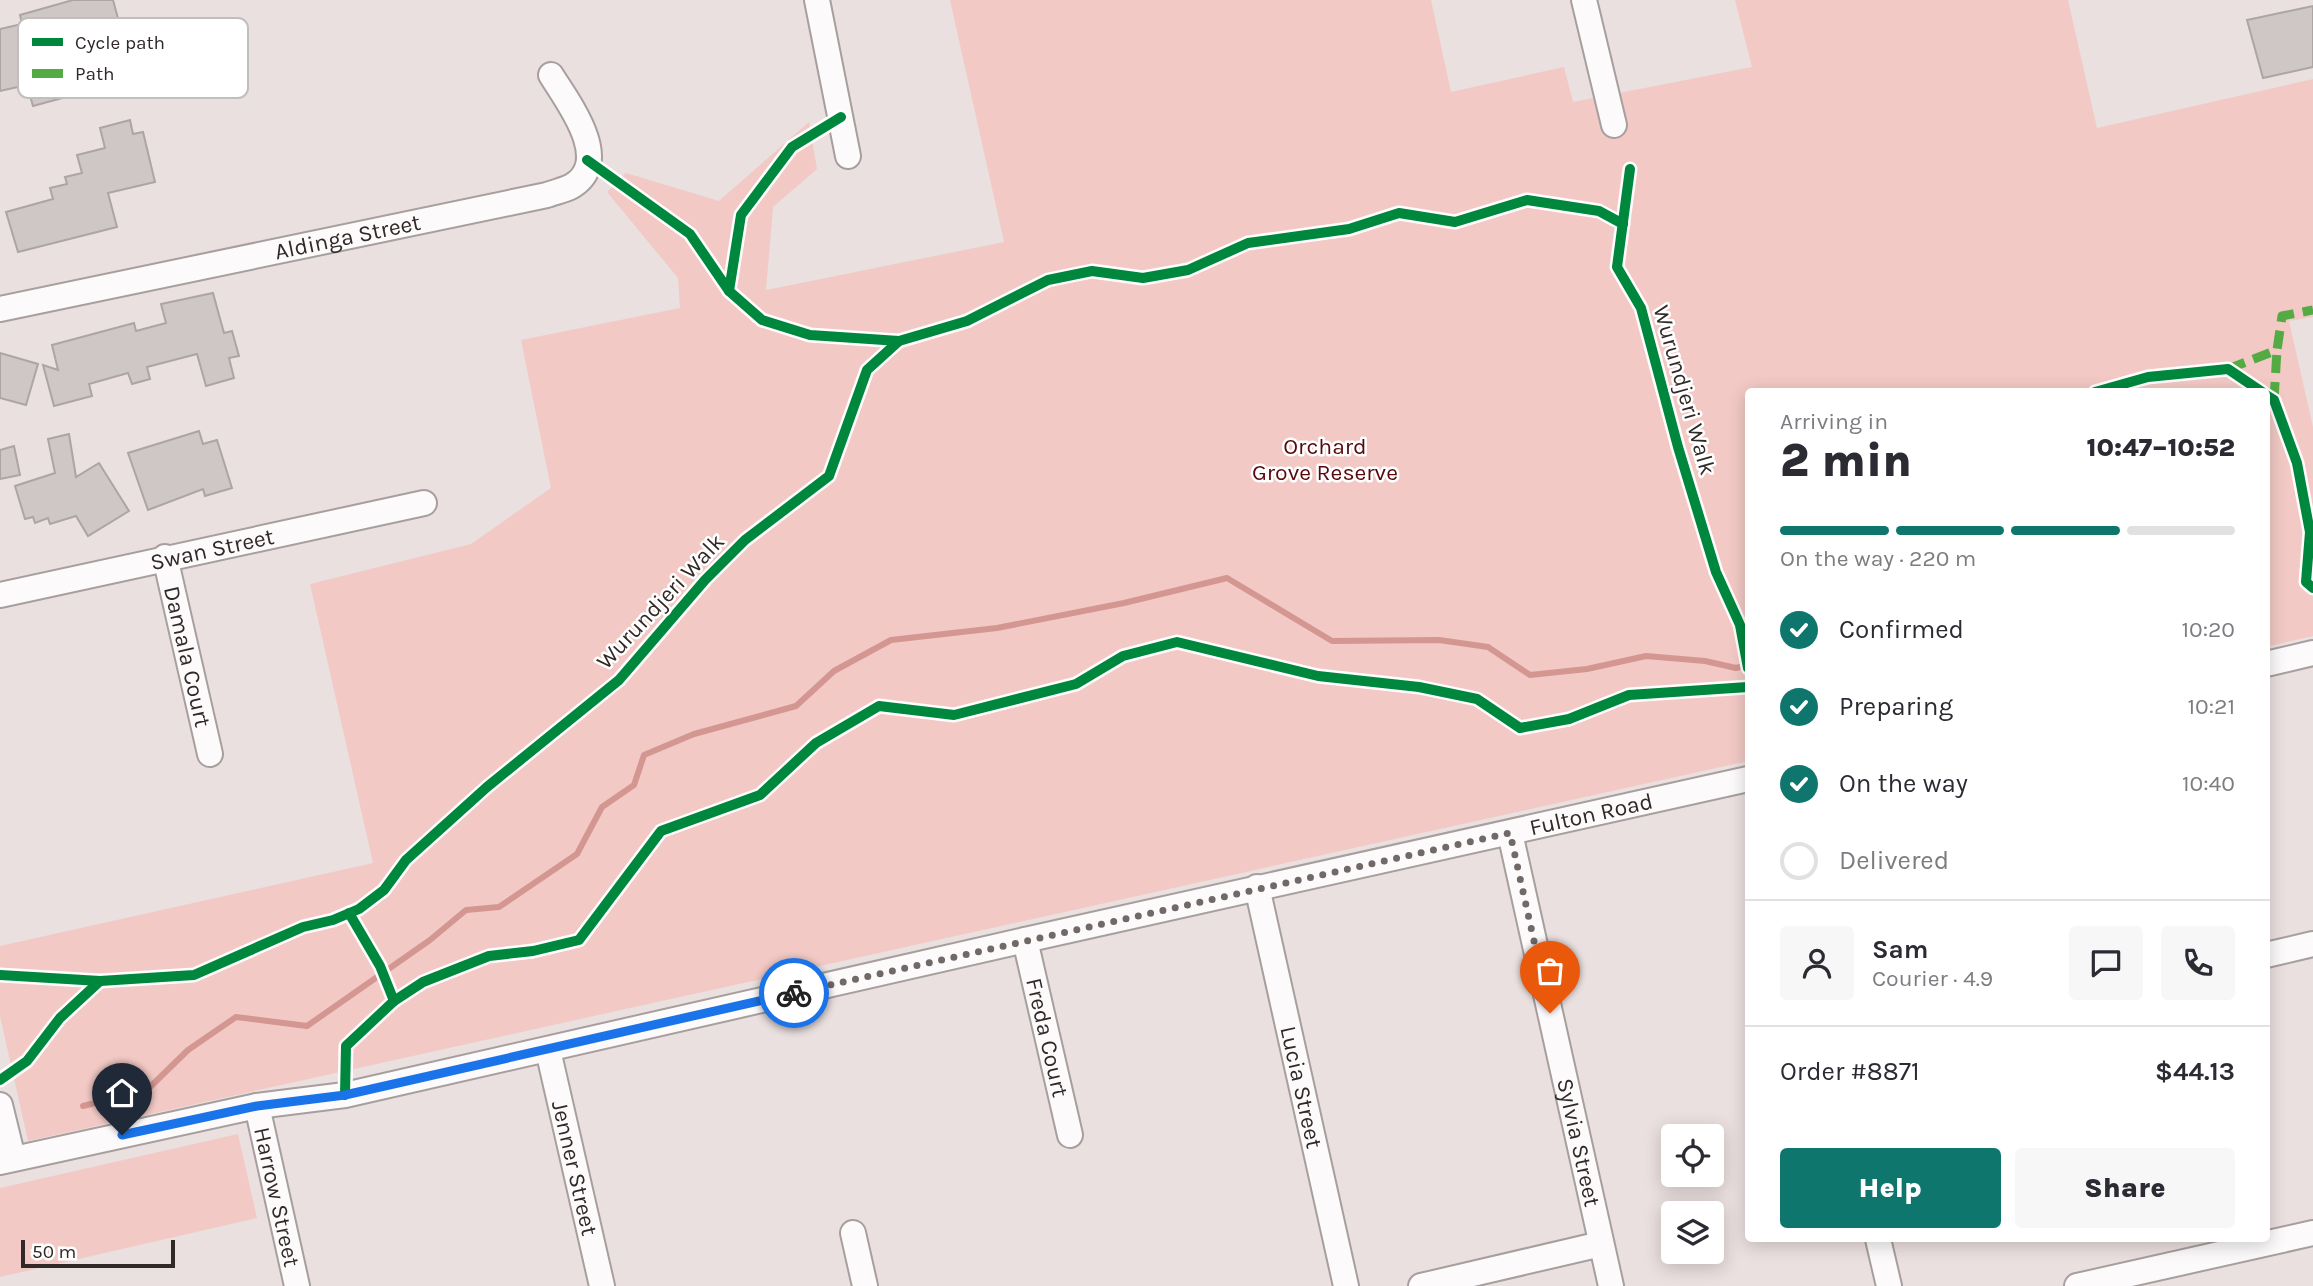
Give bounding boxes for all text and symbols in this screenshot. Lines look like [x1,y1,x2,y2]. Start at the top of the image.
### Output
legend [18,18,248,98]
text: Cycle path [75,32,165,54]
text: Path [75,63,115,85]
street label: Aldinga Street [272,209,423,265]
street label: Wurundjeri Walk [1647,302,1722,478]
text: Arriving in [1780,408,1888,435]
text: 10:47–10:52 [2087,432,2235,463]
park label: Orchard Grove Reserve [1252,433,1398,486]
text: 2 min [1780,434,1912,488]
street label: Swan Street [148,523,277,576]
street label: Wurundjeri Walk [591,528,730,675]
text: On the way · 220 m [1780,545,1976,572]
street label: Damala Court [158,583,217,730]
icon: check [1780,611,1818,649]
text: Confirmed [1839,614,1964,645]
text: 10:20 [2181,616,2235,643]
icon: check [1780,688,1818,726]
text: Preparing [1839,691,1953,722]
text: 10:21 [2188,693,2235,720]
icon: check [1780,765,1818,803]
text: On the way [1839,768,1968,799]
text: 10:40 [2182,770,2235,797]
street label: Fulton Road [1527,788,1655,841]
text: Delivered [1839,845,1949,876]
button: person [1780,926,1854,1000]
button: chat [2069,926,2143,1000]
button: phone [2161,926,2235,1000]
text: Sam [1872,934,1928,965]
pin [1520,941,1580,1013]
icon: bag [1531,952,1569,990]
courier [759,958,829,1028]
text: Courier · 4.9 [1872,965,1993,992]
icon: bike [775,974,813,1012]
street label: Freda Court [1020,975,1074,1100]
street label: Lucia Street [1274,1023,1328,1151]
text: Order #8871 [1780,1056,1920,1087]
text: $44.13 [2155,1056,2235,1087]
pin [92,1063,152,1135]
icon: home [103,1074,141,1112]
street label: Sylvia Street [1551,1076,1606,1210]
street label: Jenner Street [546,1098,603,1239]
street label: Harrow Street [248,1124,305,1270]
map controls [1661,1124,1724,1264]
button: locate [1661,1124,1724,1187]
button: Help [1780,1148,2001,1228]
button: Share [2015,1148,2235,1228]
button: layers [1661,1201,1724,1264]
scale bar [21,1237,175,1269]
text: 50 m [32,1241,76,1263]

